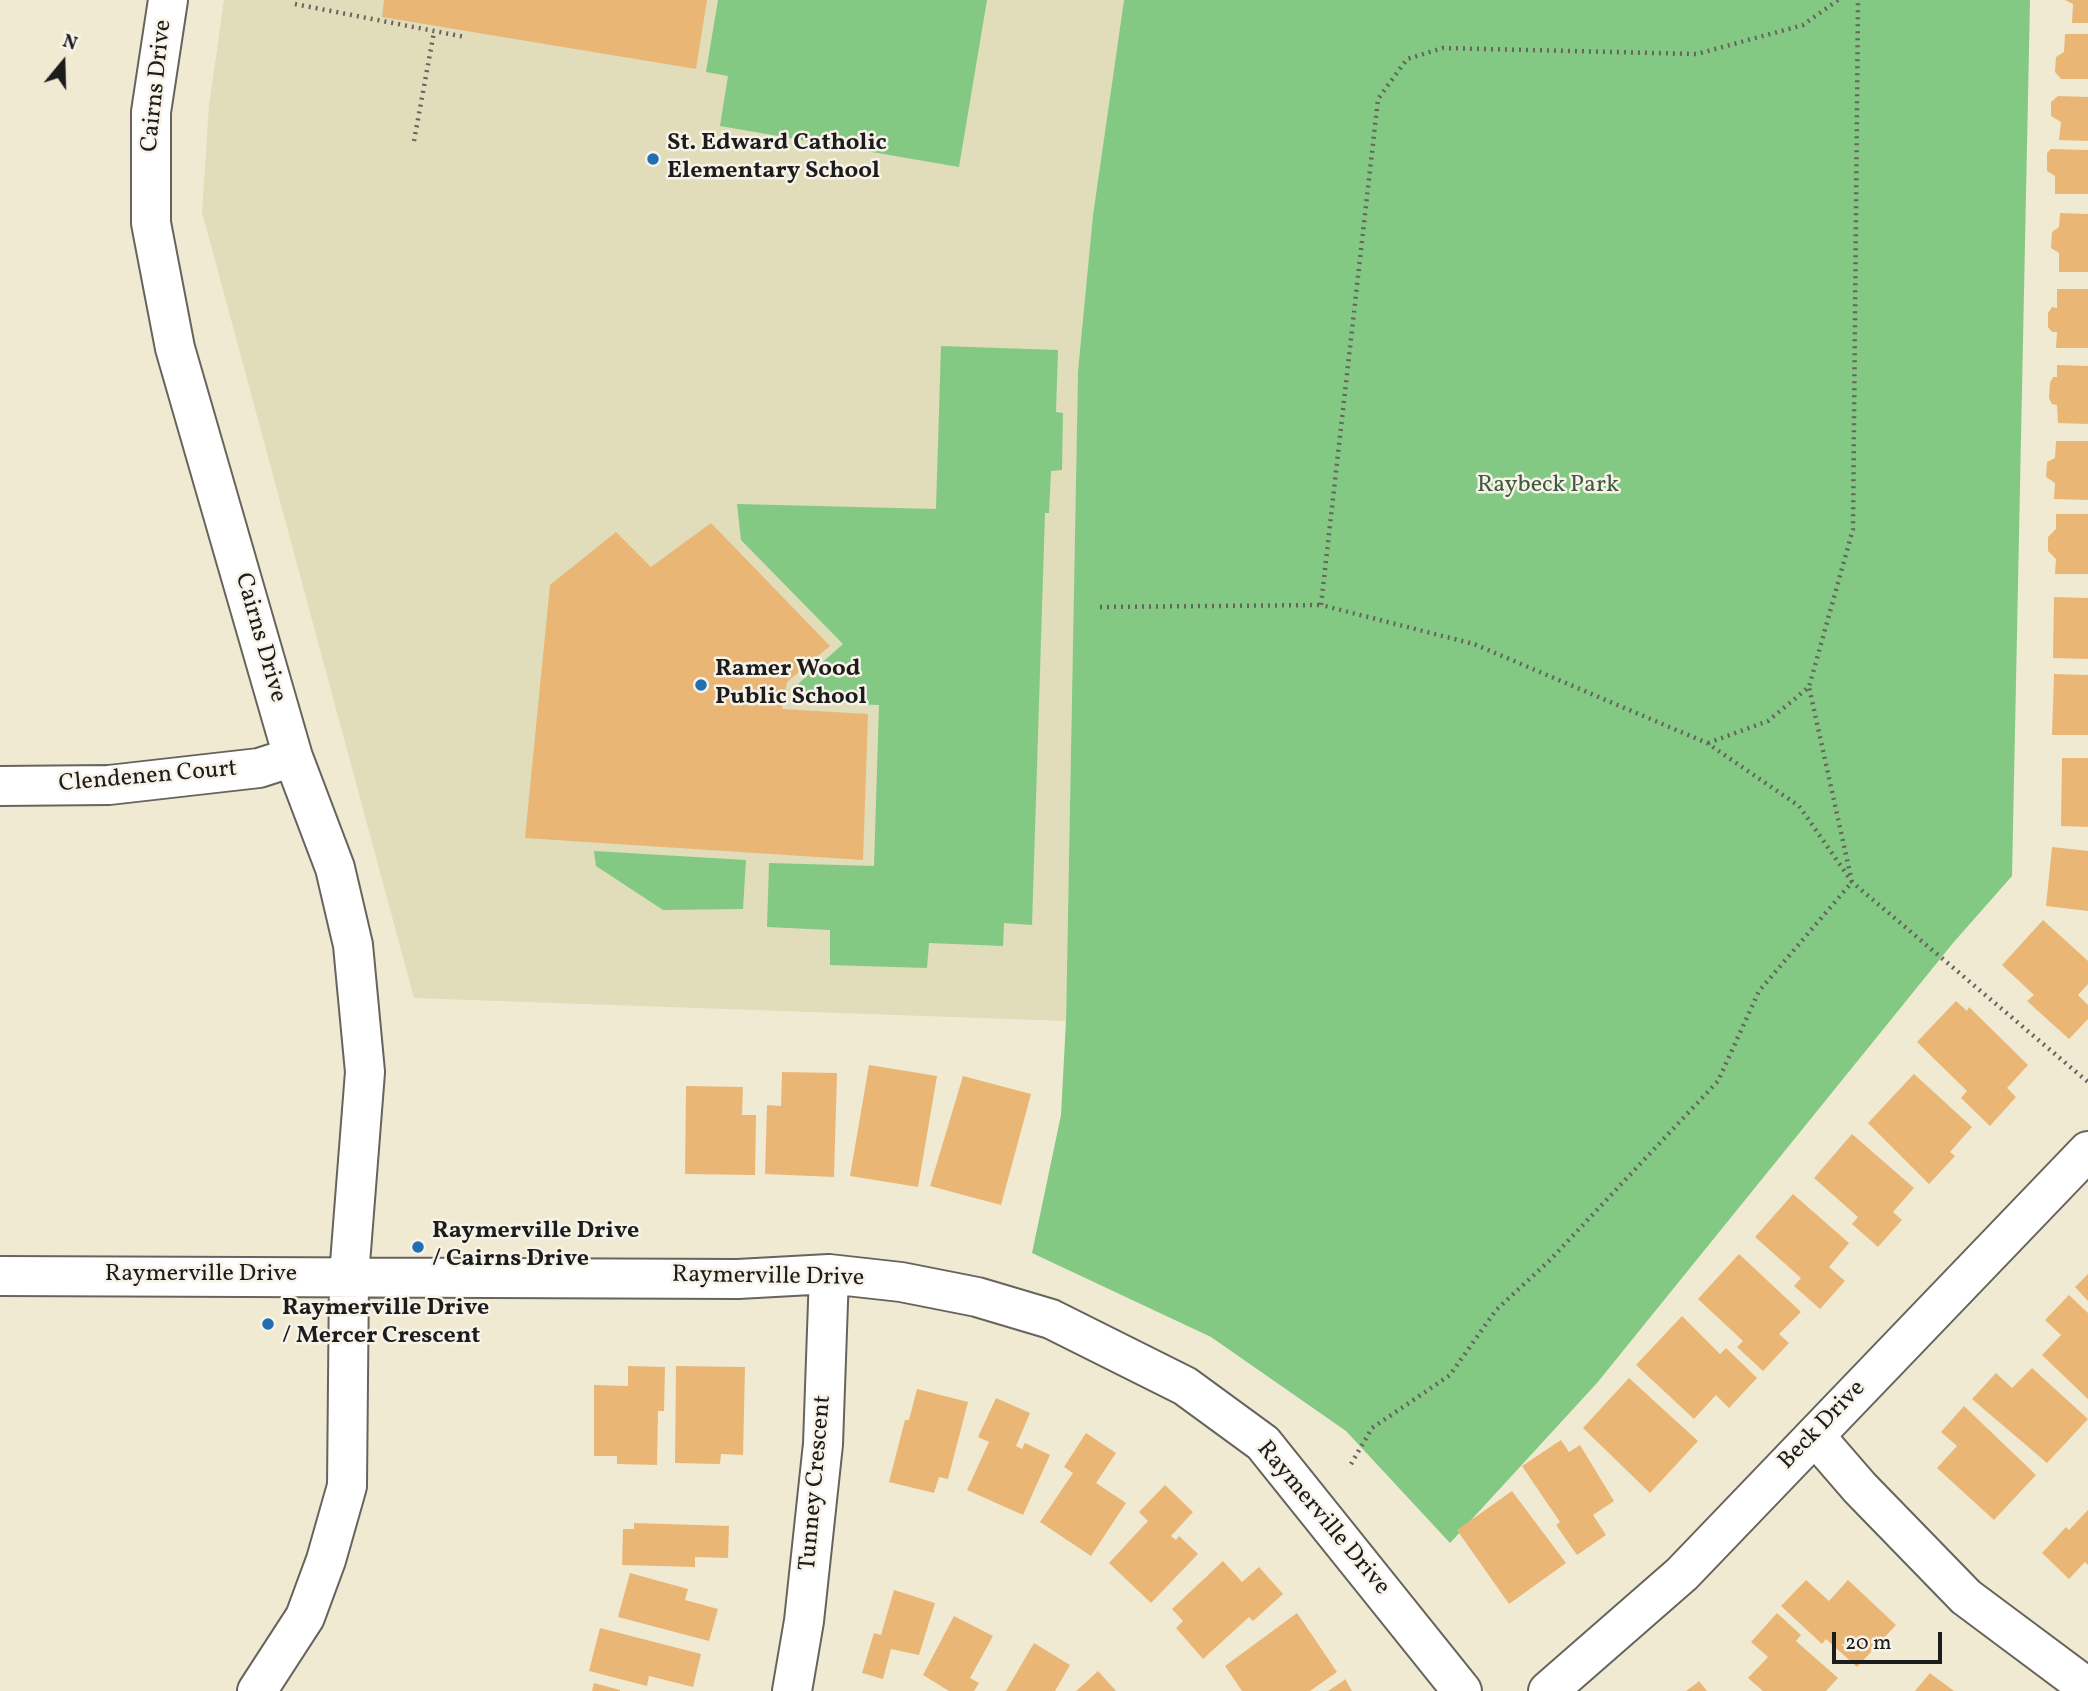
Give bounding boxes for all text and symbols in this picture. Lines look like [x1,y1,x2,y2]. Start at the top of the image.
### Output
street label: Cairns Drive [137,18,179,154]
north arrow [28,28,98,98]
text: N [59,29,81,58]
place label: St. Edward Catholic Elementary School [667,131,887,187]
marker: St. Edward Catholic Elementary School [645,151,661,167]
park label: Raybeck Park [1477,473,1619,501]
street label: Cairns Drive [227,570,291,706]
place label: Ramer Wood Public School [715,657,867,713]
marker: Ramer Wood Public School [693,677,709,693]
street label: Clendenen Court [58,756,238,800]
place label: Raymerville Drive / Cairns Drive [432,1219,639,1275]
marker: Raymerville Drive / Cairns Drive [410,1239,426,1255]
street label: Raymerville Drive [105,1262,297,1290]
street label: Raymerville Drive [672,1262,864,1294]
place label: Raymerville Drive / Mercer Crescent [282,1296,489,1352]
marker: Raymerville Drive / Mercer Crescent [260,1316,276,1332]
street label: Beck Drive [1773,1375,1873,1477]
street label: Tunney Crescent [795,1394,839,1572]
street label: Raymerville Drive [1249,1436,1395,1602]
scale bar [1836,1618,1946,1662]
text: 20 m [1845,1629,1891,1658]

